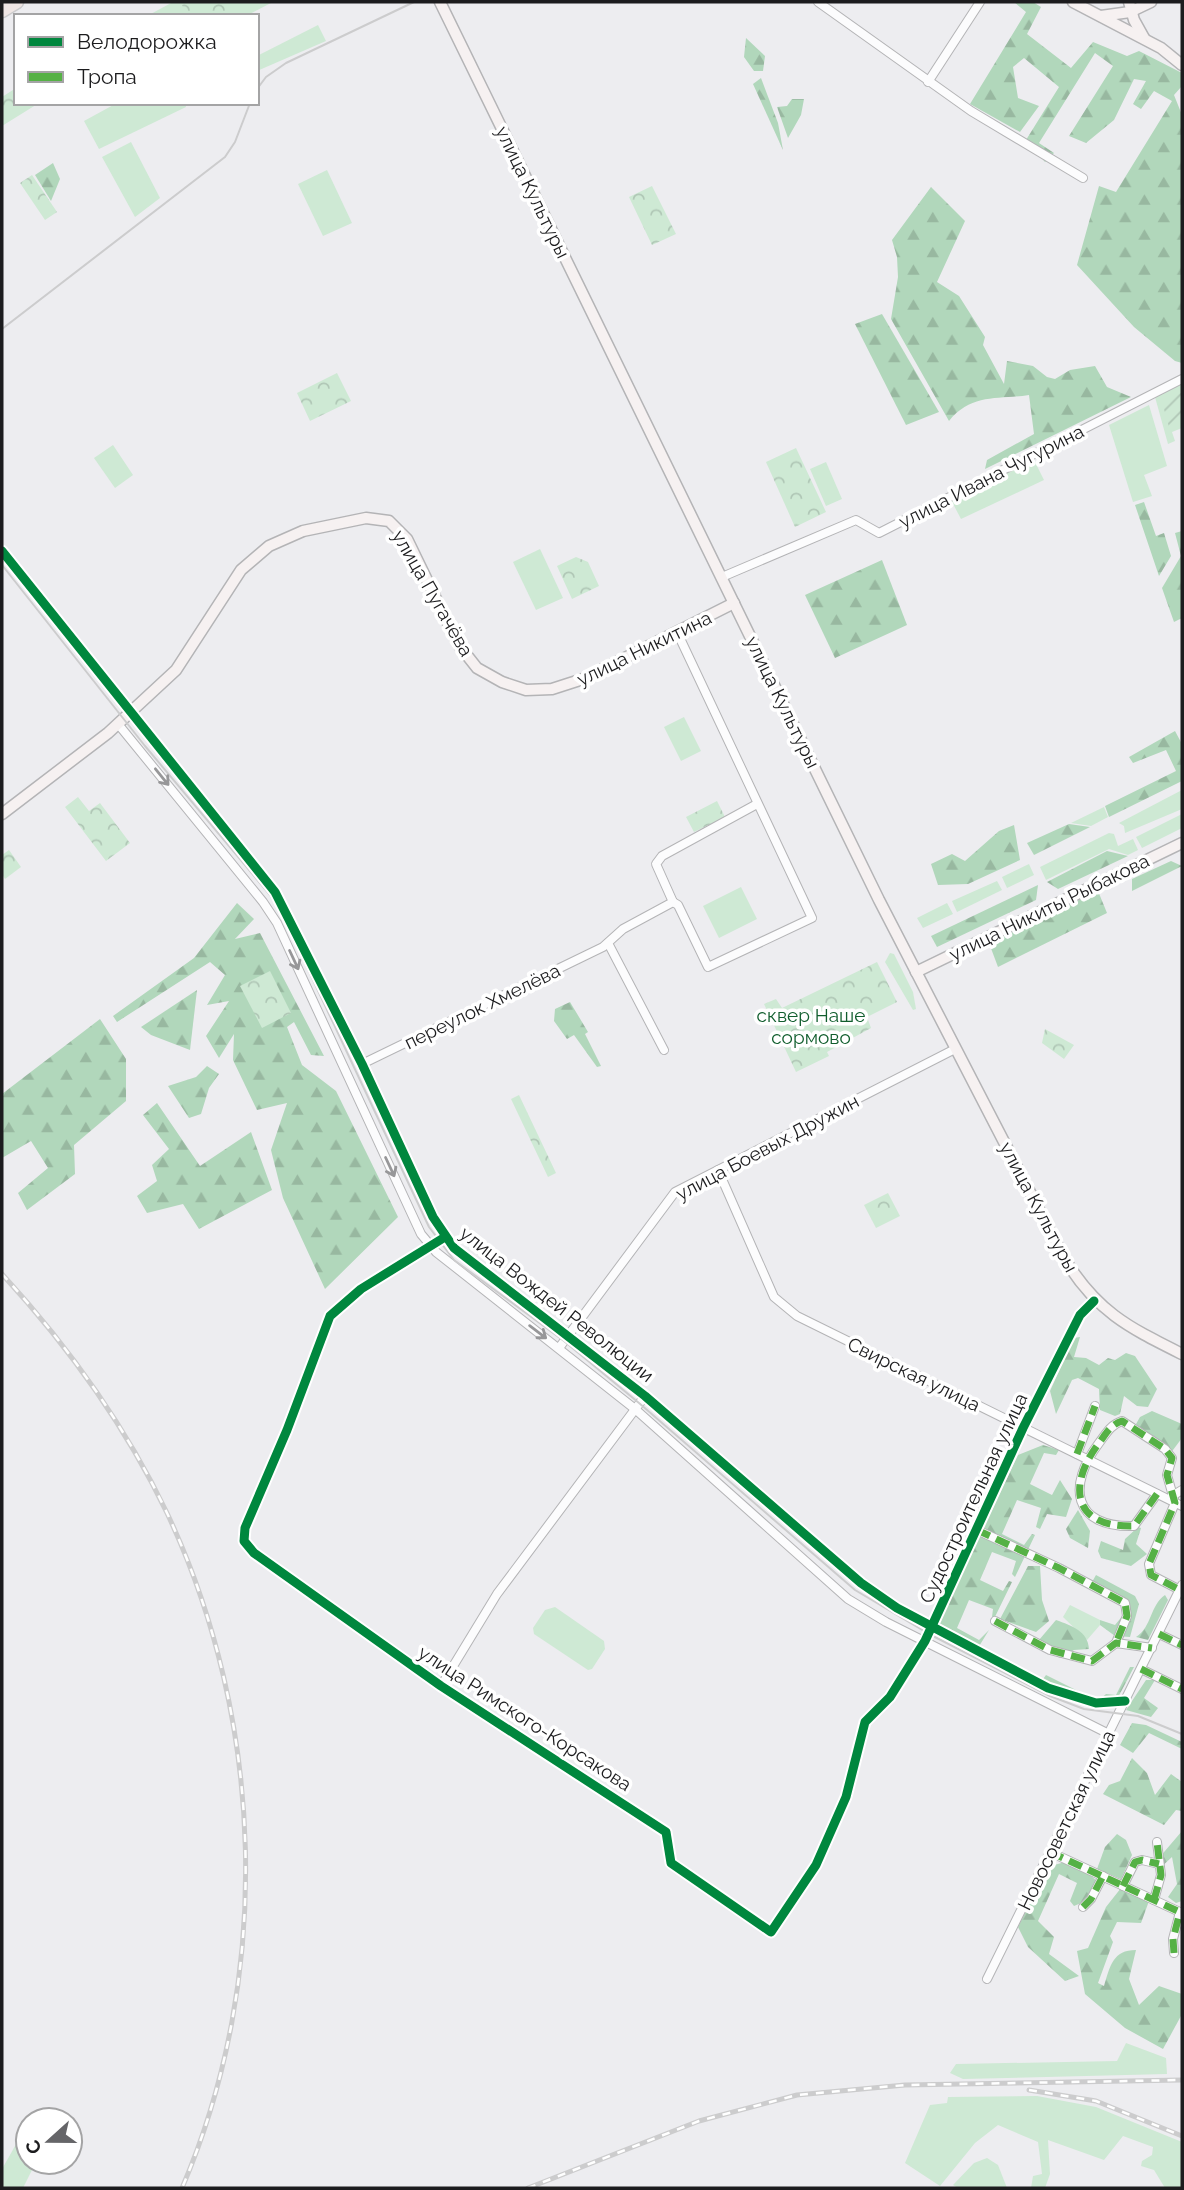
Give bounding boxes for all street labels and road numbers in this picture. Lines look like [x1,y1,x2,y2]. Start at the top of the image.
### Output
street label: улица Культуры [491,122,575,262]
street label: улица Ивана Чугурина [895,420,1087,532]
street label: улица Пугачёва [388,526,478,660]
street label: улица Никитина [573,606,715,690]
street label: улица Культуры [741,632,825,772]
street label: улица Никиты Рыбакова [945,849,1153,965]
street label: переулок Хмелёва [400,959,564,1053]
street label: улица Боевых Дружин [672,1089,862,1205]
street label: улица Культуры [995,1138,1083,1276]
street label: улица Вождей Революции [456,1222,658,1386]
street label: Свирская улица [844,1332,984,1416]
street label: Судостроительная улица [915,1390,1031,1606]
street label: улица Римского-Корсакова [414,1641,636,1795]
street label: Новосоветская улица [1013,1727,1119,1913]

